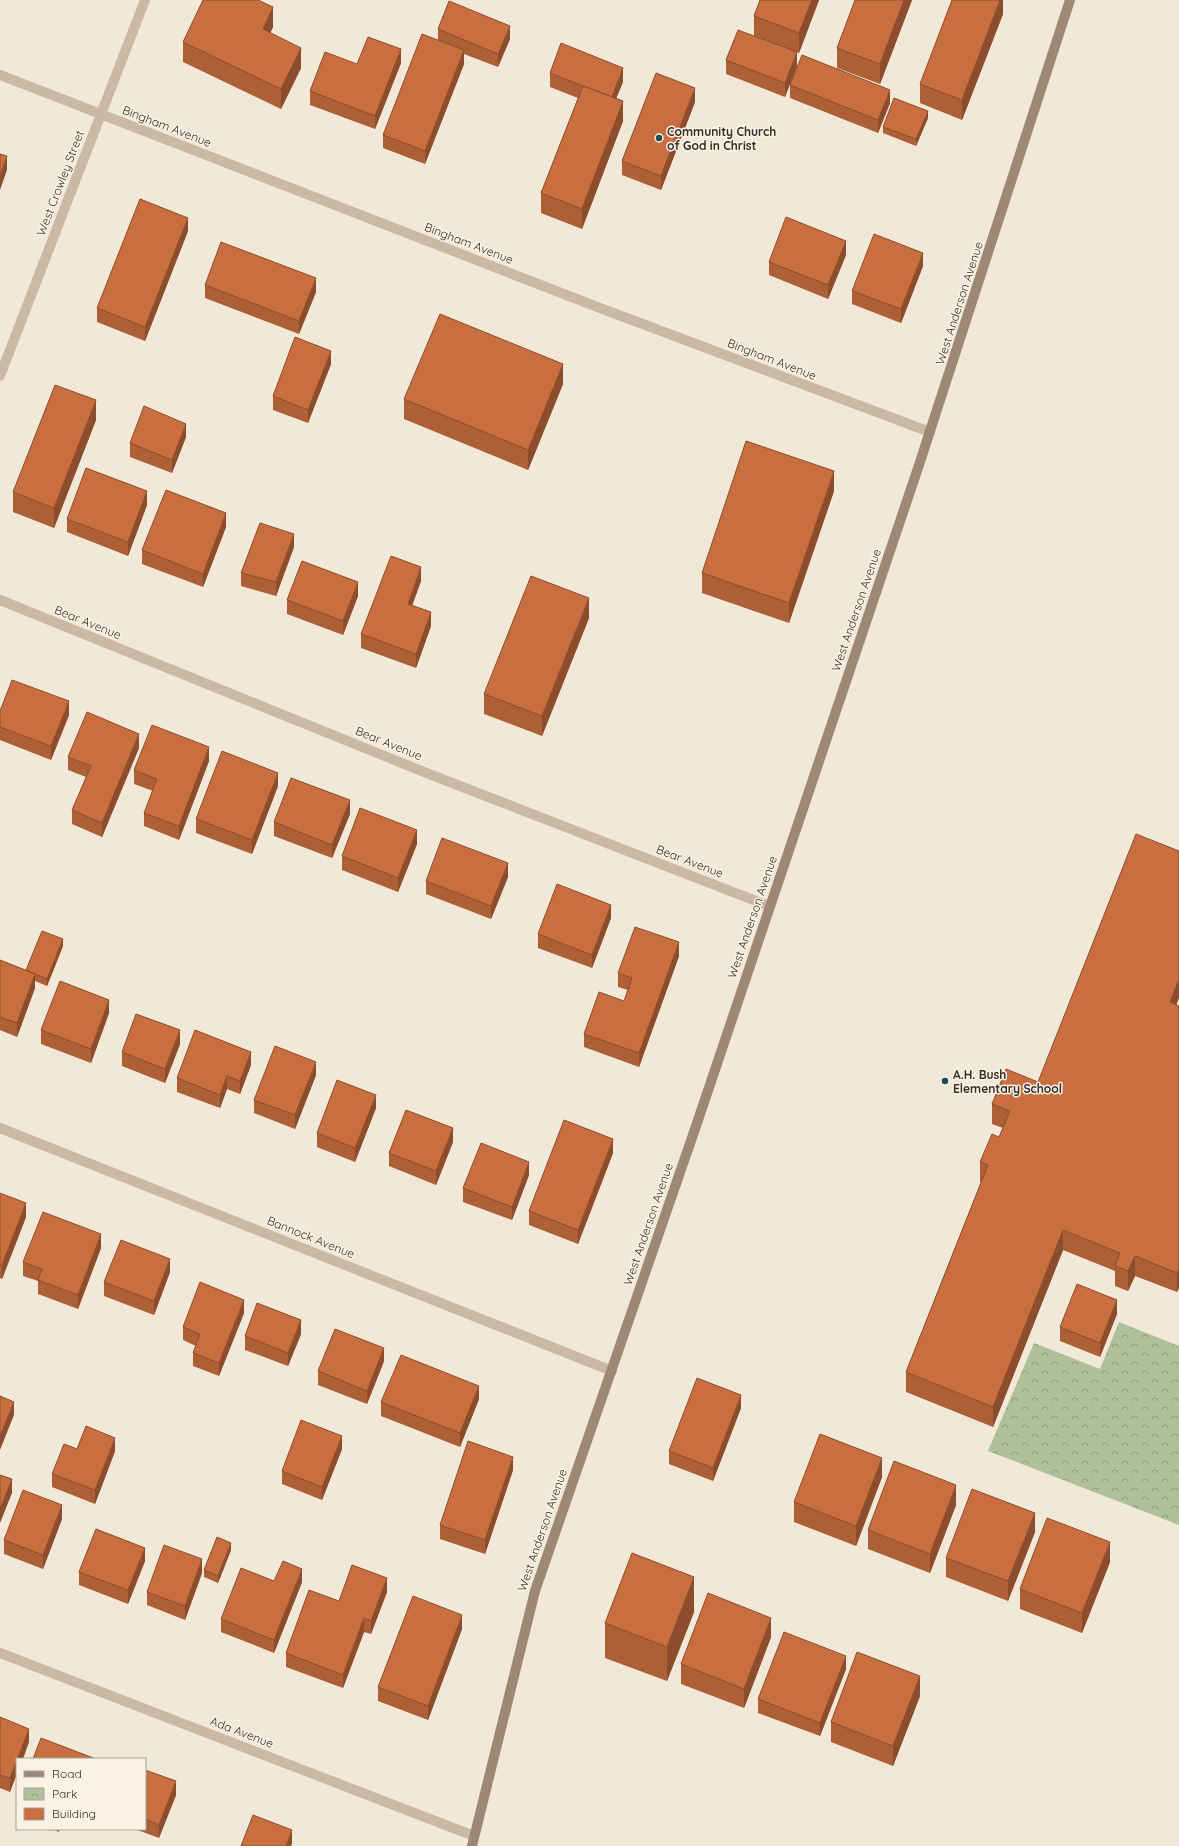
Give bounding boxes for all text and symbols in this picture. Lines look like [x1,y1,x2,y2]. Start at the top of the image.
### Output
street label: Bingham Avenue [120,102,214,150]
place label: Community Church of God in Christ [667,124,776,153]
street label: West Crowley Street [33,128,87,238]
marker: Community Church of God in Christ [654,133,664,143]
street label: Bingham Avenue [422,219,516,267]
street label: West Anderson Avenue [932,239,986,367]
street label: Bingham Avenue [725,335,819,383]
street label: West Anderson Avenue [828,547,884,673]
street label: Bear Avenue [52,602,124,642]
street label: Bear Avenue [353,723,425,763]
street label: Bear Avenue [654,841,726,881]
street label: West Anderson Avenue [724,854,780,980]
place label: A.H. Bush Elementary School [953,1067,1062,1096]
marker: A.H. Bush Elementary School [940,1076,950,1086]
street label: West Anderson Avenue [620,1161,676,1287]
street label: Bannock Avenue [265,1213,357,1261]
street label: West Anderson Avenue [514,1467,570,1593]
street label: Ada Avenue [208,1713,276,1751]
legend [16,1758,146,1830]
text: Road [52,1766,82,1781]
text: Park [52,1786,77,1801]
text: Building [52,1806,96,1821]

